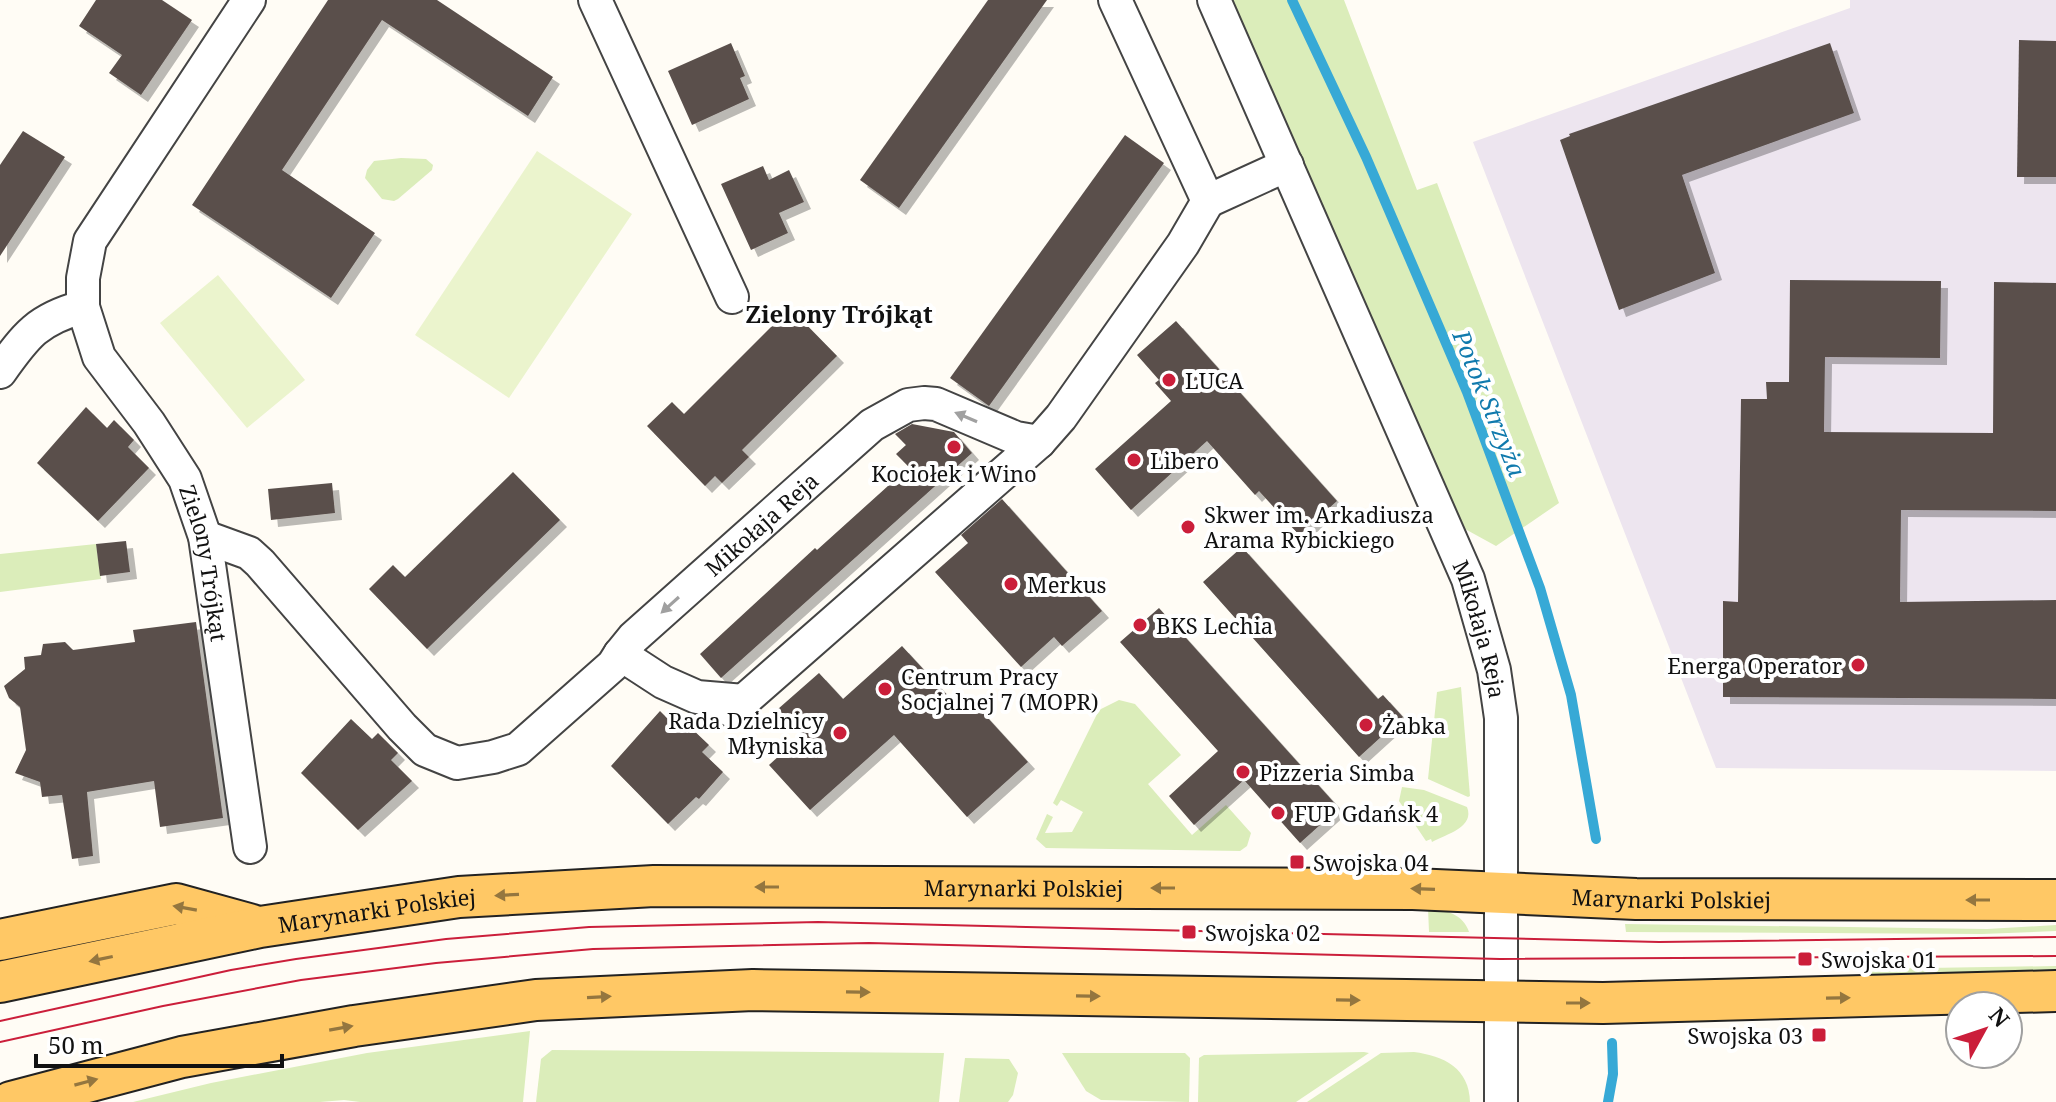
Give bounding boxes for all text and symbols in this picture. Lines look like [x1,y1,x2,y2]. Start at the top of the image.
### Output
district label: Zielony Trójkąt [745,297,933,330]
water label: Potok Strzyża [1445,324,1534,481]
place label: LUCA [1185,365,1244,395]
marker: LUCA [1160,371,1178,389]
one-way arrow [954,410,978,423]
marker: Kociołek i Wino [945,438,963,456]
place label: Libero [1150,445,1219,475]
marker: Libero [1125,451,1143,469]
place label: Kociołek i Wino [871,458,1037,488]
street label: Mikołaja Reja [698,465,824,582]
street label: Zielony Trójkąt [173,481,235,643]
place label: Skwer im. Arkadiusza Arama Rybickiego [1204,499,1434,554]
marker: Skwer im. Arkadiusza Arama Rybickiego [1179,518,1197,536]
street label: Mikołaja Reja [1446,555,1513,700]
place label: Merkus [1027,569,1107,599]
marker: Merkus [1002,575,1020,593]
one-way arrow [661,595,680,613]
place label: BKS Lechia [1156,610,1273,640]
marker: BKS Lechia [1131,616,1149,634]
place label: Energa Operator [1667,650,1843,680]
marker: Energa Operator [1849,656,1867,674]
place label: Centrum Pracy Socjalnej 7 (MOPR) [901,661,1099,716]
marker: Centrum Pracy Socjalnej 7 (MOPR) [876,680,894,698]
place label: Rada Dzielnicy Młyniska [668,705,825,760]
place label: Żabka [1382,710,1446,740]
marker: Żabka [1357,716,1375,734]
marker: Rada Dzielnicy Młyniska [831,724,849,742]
place label: Pizzeria Simba [1259,757,1415,787]
marker: Pizzeria Simba [1234,763,1252,781]
place label: FUP Gdańsk 4 [1294,798,1438,828]
marker: FUP Gdańsk 4 [1269,804,1287,822]
place label: Swojska 04 [1313,847,1429,877]
marker: Swojska 04 [1288,853,1306,871]
street label: Marynarki Polskiej [924,872,1124,903]
street label: Marynarki Polskiej [276,881,477,939]
one-way arrow [754,881,779,893]
street label: Marynarki Polskiej [1571,881,1771,914]
one-way arrow [1150,882,1175,894]
one-way arrow [1410,883,1435,895]
one-way arrow [494,889,519,902]
one-way arrow [1965,894,1990,906]
one-way arrow [172,901,197,914]
place label: Swojska 02 [1205,917,1321,947]
marker: Swojska 02 [1180,923,1198,941]
place label: Swojska 01 [1821,944,1937,974]
marker: Swojska 01 [1796,950,1814,968]
one-way arrow [89,953,114,966]
one-way arrow [846,986,871,998]
one-way arrow [1076,990,1101,1002]
north arrow [1944,990,2024,1070]
one-way arrow [586,991,612,1004]
one-way arrow [1826,991,1851,1004]
one-way arrow [1336,994,1361,1006]
one-way arrow [1566,997,1591,1009]
text: N [1983,1000,2017,1033]
scale bar [36,1018,282,1068]
place label: Swojska 03 [1687,1020,1803,1050]
one-way arrow [328,1022,353,1034]
marker: Swojska 03 [1810,1026,1828,1044]
text: 50 m [48,1028,104,1061]
one-way arrow [74,1076,99,1088]

